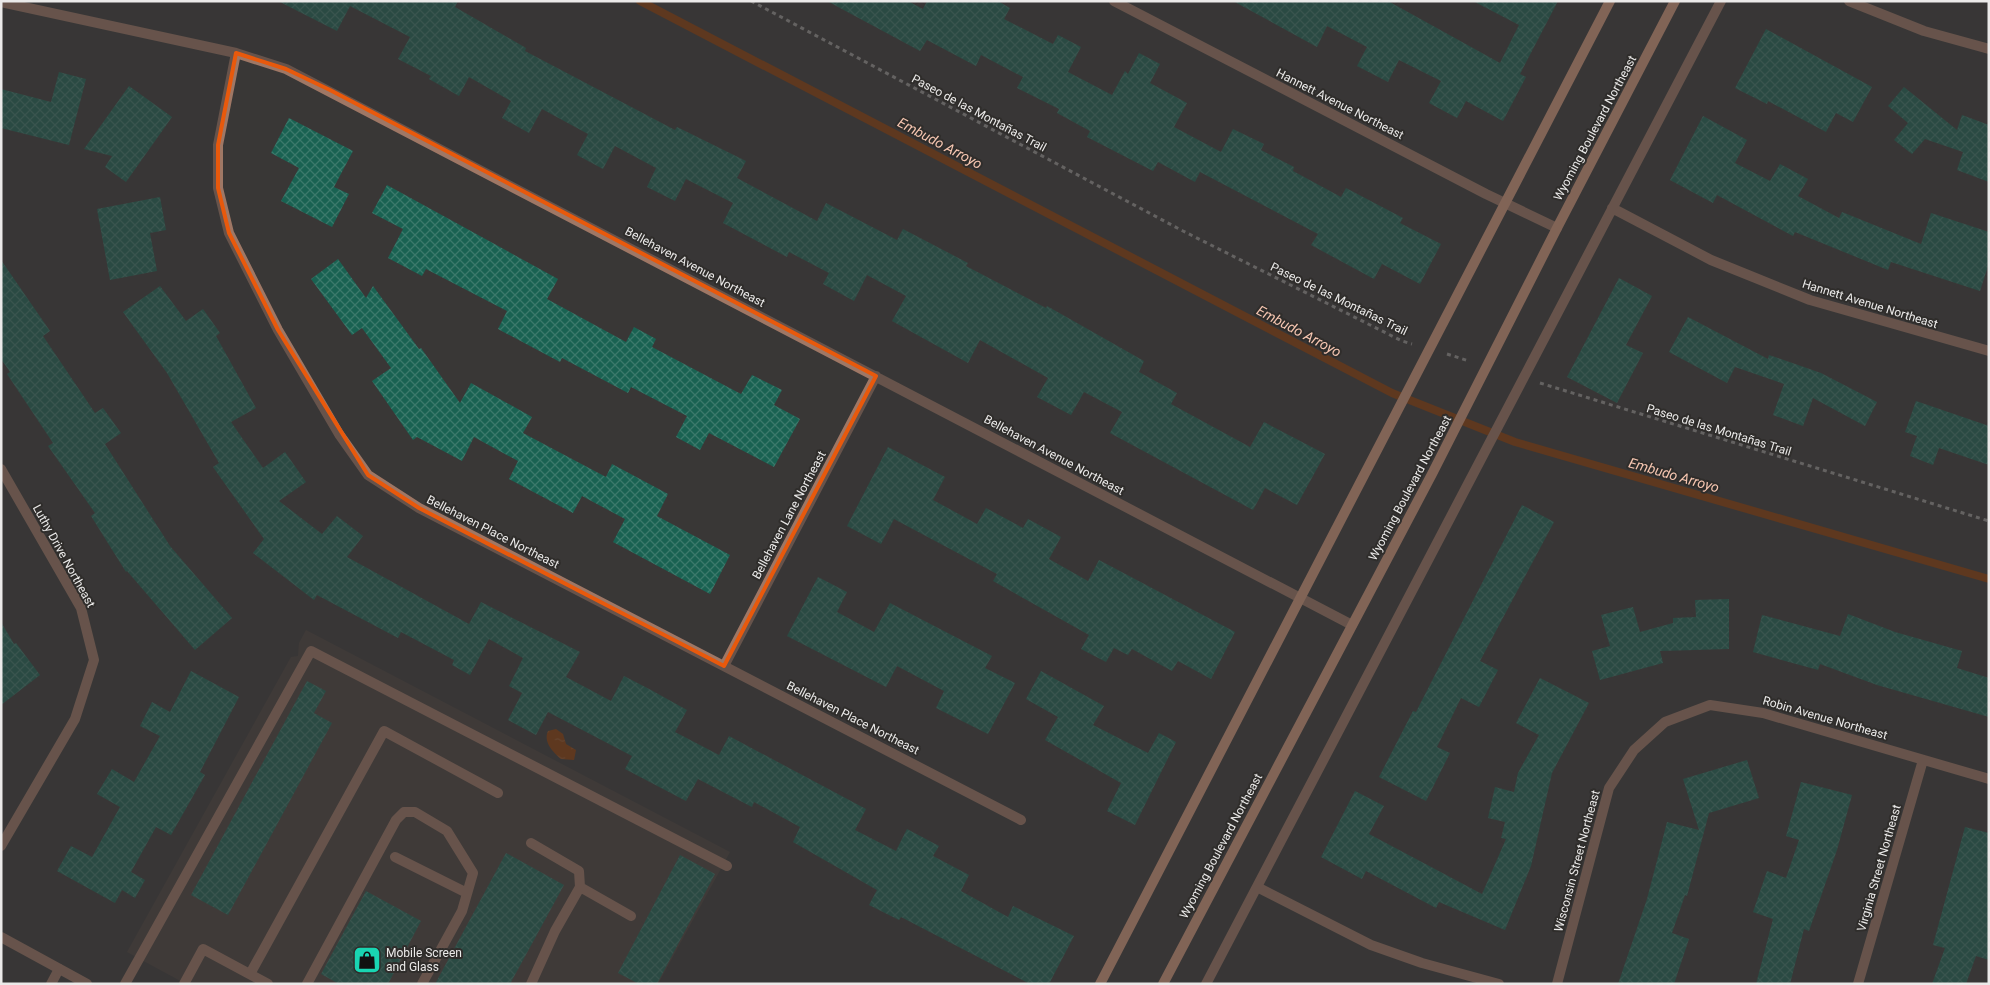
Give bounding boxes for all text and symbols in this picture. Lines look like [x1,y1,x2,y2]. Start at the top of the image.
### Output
street label: Wyoming Boulevard Northeast [1551,53,1639,203]
street label: Hannett Avenue Northeast [1274,66,1406,142]
street label: Paseo de las Montañas Trail [909,71,1049,155]
water label: Embudo Arroyo [895,114,985,172]
street label: Bellehaven Avenue Northeast [623,224,767,310]
street label: Paseo de las Montañas Trail [1268,260,1410,338]
street label: Hannett Avenue Northeast [1801,277,1940,331]
water label: Embudo Arroyo [1254,302,1344,360]
street label: Paseo de las Montañas Trail [1645,401,1793,459]
street label: Bellehaven Avenue Northeast [982,412,1126,498]
street label: Wyoming Boulevard Northeast [1366,413,1454,563]
street label: Bellehaven Lane Northeast [749,448,829,581]
water label: Embudo Arroyo [1627,454,1721,496]
street label: Bellehaven Place Northeast [424,492,562,572]
street label: Luthy Drive Northeast [30,502,98,610]
street label: Bellehaven Place Northeast [784,678,922,758]
street label: Robin Avenue Northeast [1761,693,1889,743]
street label: Wyoming Boulevard Northeast [1177,771,1265,921]
street label: Wisconsin Street Northeast [1551,789,1603,933]
street label: Virginia Street Northeast [1854,803,1904,933]
shop icon: Mobile Screen and Glass [352,945,382,975]
place label: Mobile Screen and Glass [386,946,462,974]

